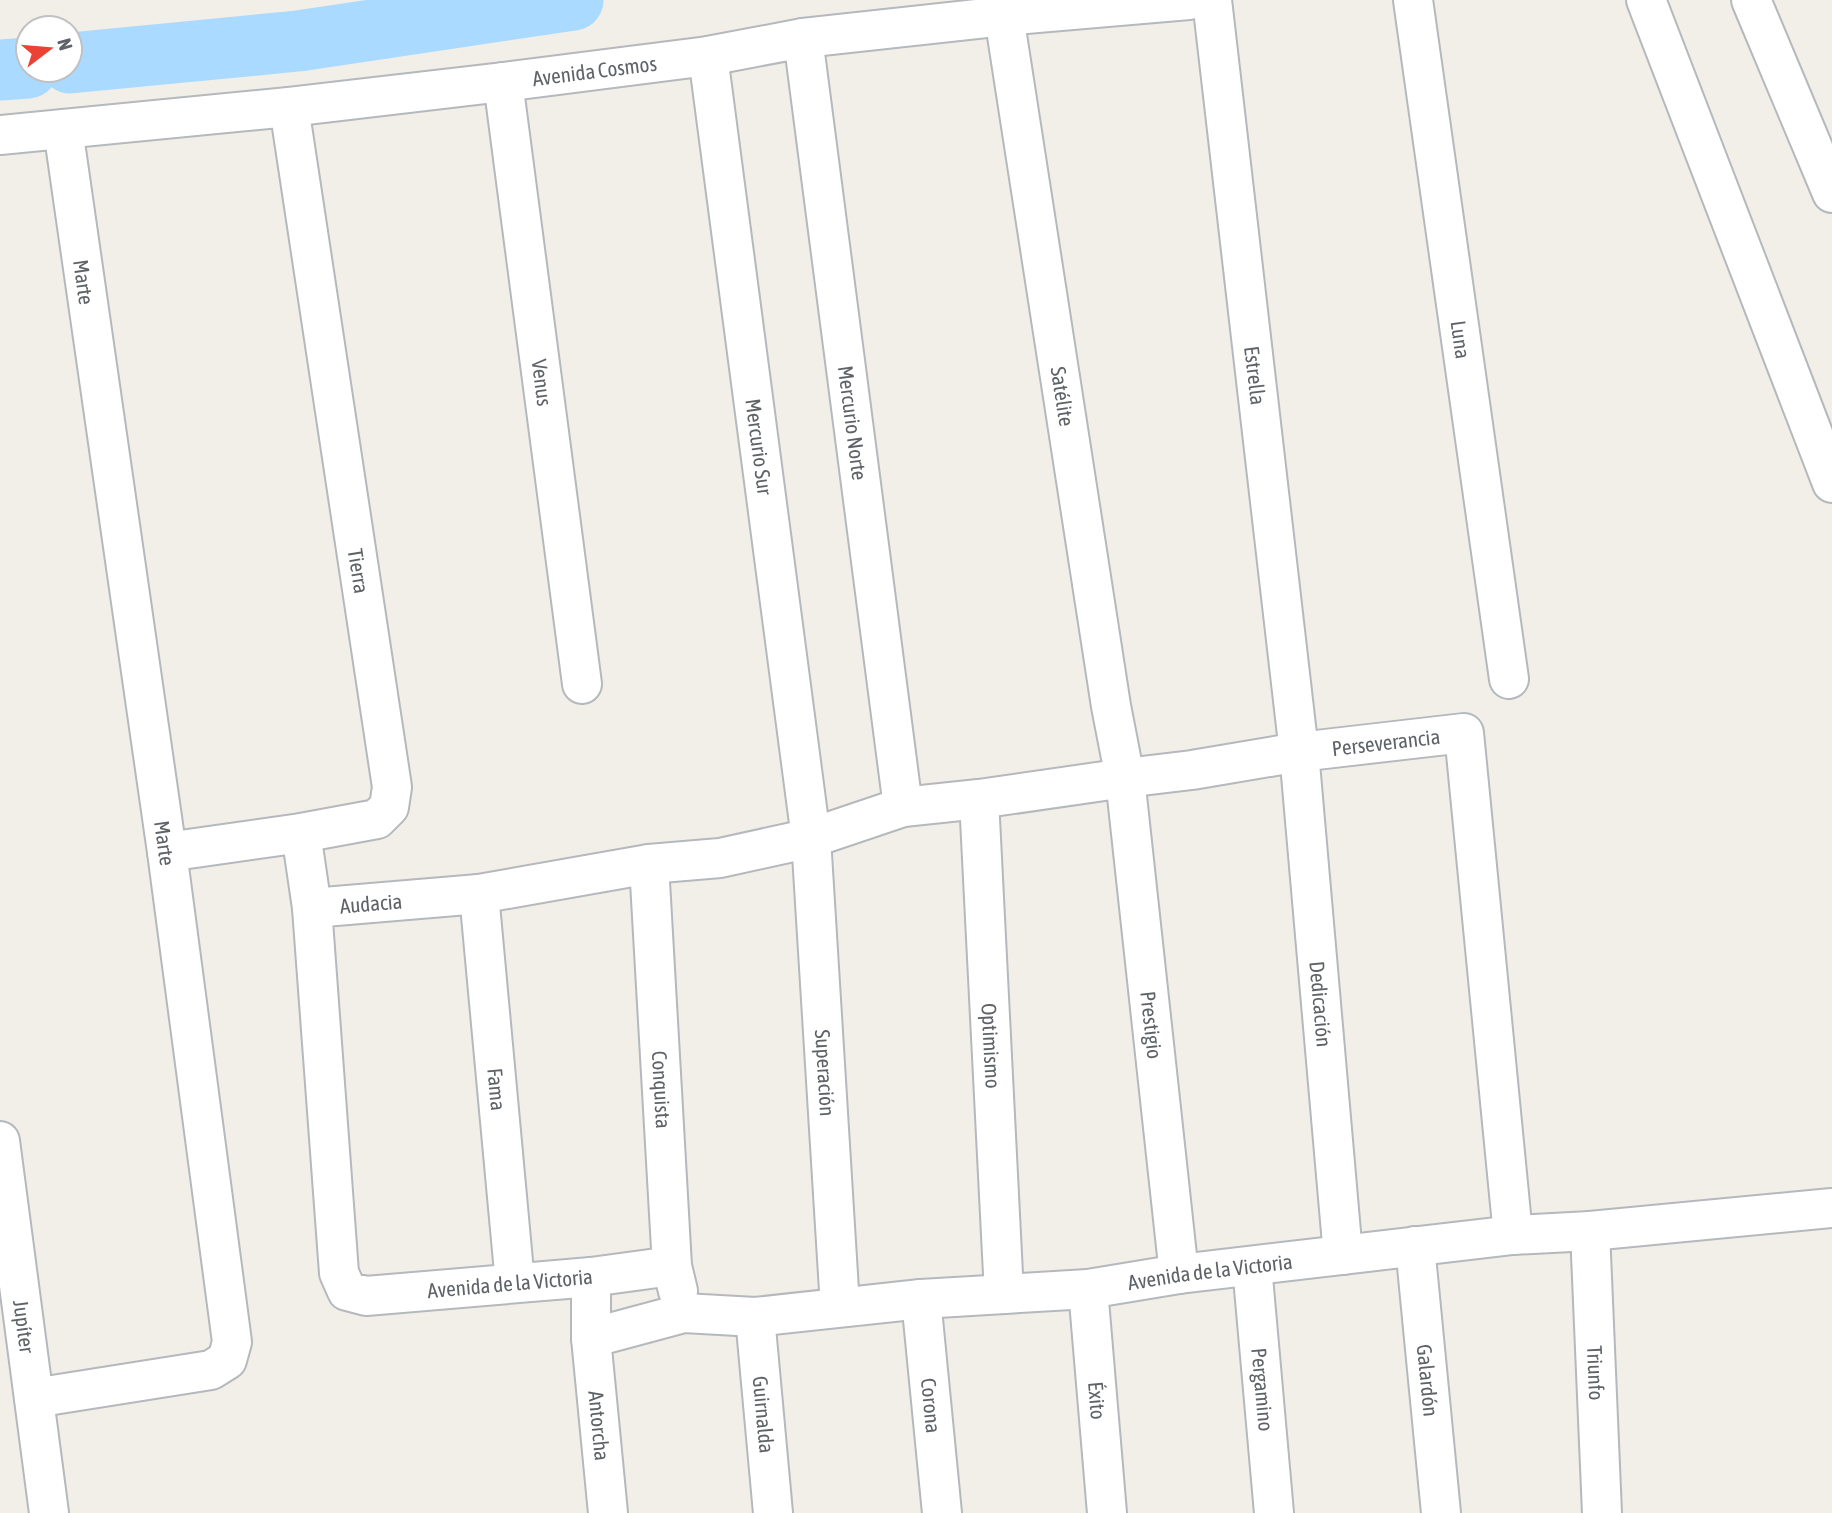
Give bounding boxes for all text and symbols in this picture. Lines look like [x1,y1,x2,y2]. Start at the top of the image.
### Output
north arrow [14,14,84,84]
text: N [53,36,77,53]
street label: Avenida Cosmos [531,51,658,90]
street label: Marte [69,258,99,306]
street label: Luna [1446,319,1476,360]
street label: Estrella [1240,345,1271,406]
street label: Venus [527,358,557,407]
street label: Mercurio Norte [834,364,872,481]
street label: Satélite [1047,365,1079,428]
street label: Mercurio Sur [741,397,778,497]
street label: Tierra [344,547,374,595]
street label: Perseverancia [1331,724,1441,760]
street label: Marte [150,819,180,867]
street label: Audacia [339,888,403,918]
street label: Dedicación [1305,960,1337,1048]
street label: Prestigio [1136,990,1168,1060]
street label: Optimismo [977,1002,1006,1089]
street label: Superación [811,1029,840,1117]
street label: Conquista [648,1050,676,1129]
street label: Fama [483,1067,511,1112]
street label: Avenida de la Victoria [1126,1249,1294,1294]
street label: Avenida de la Victoria [426,1264,594,1302]
street label: Jupíter [9,1298,40,1355]
street label: Galardón [1413,1343,1444,1418]
street label: Triunfo [1583,1345,1609,1401]
street label: Pergamino [1247,1347,1279,1432]
street label: Guirnalda [748,1375,779,1454]
street label: Corona [917,1377,946,1434]
street label: Éxito [1084,1381,1111,1421]
street label: Antorcha [584,1390,615,1462]

